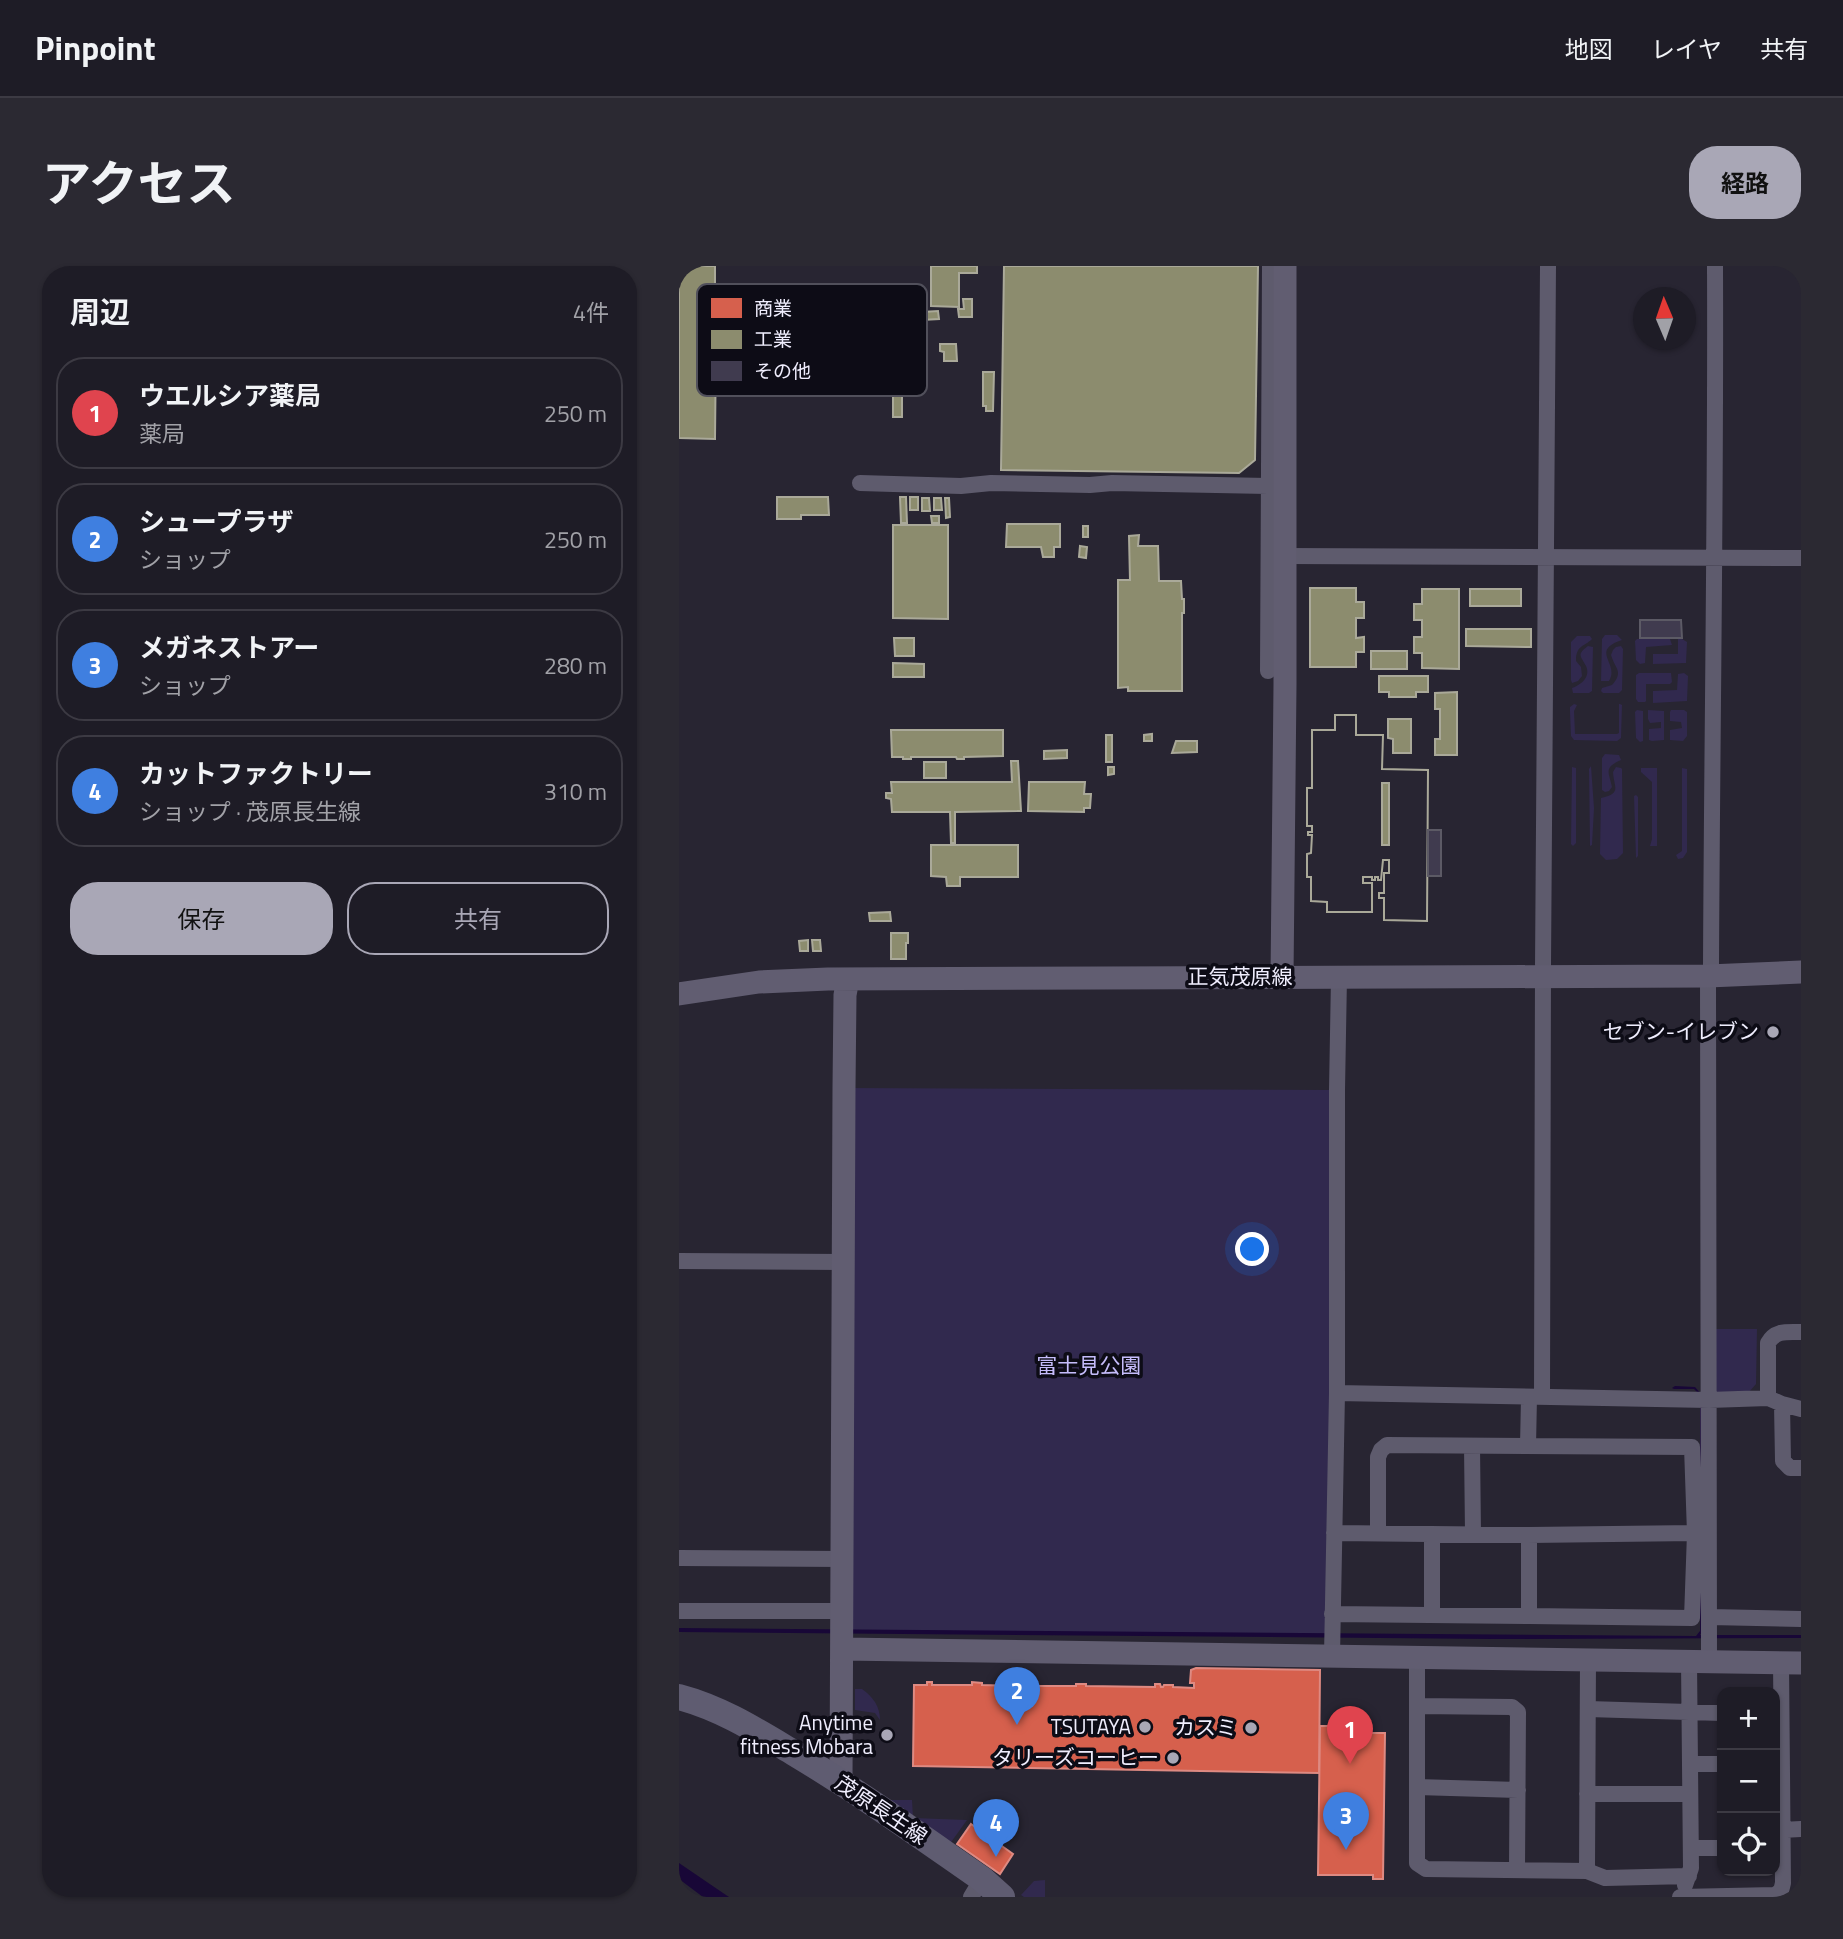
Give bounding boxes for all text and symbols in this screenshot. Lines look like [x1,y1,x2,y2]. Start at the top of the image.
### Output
text: Pinpoint [35,23,155,73]
text: 地図 [1565,31,1613,67]
text: レイヤ [1651,31,1722,67]
text: 共有 [1760,31,1808,67]
text: アクセス [42,145,236,220]
button: 経路 [1689,146,1801,219]
legend [697,284,927,396]
north arrow [1633,287,1696,350]
text: 周辺 [70,289,130,335]
text: 商業 [754,293,792,322]
text: 4件 [573,295,609,330]
text: 工業 [754,324,792,353]
text: その他 [754,356,811,385]
text: ウエルシア薬局 [139,376,321,415]
text: 1 [89,396,101,431]
text: 250 m [544,396,607,431]
text: 薬局 [139,416,185,451]
text: シュープラザ [139,502,293,541]
text: 2 [89,522,101,557]
text: 250 m [544,522,607,557]
text: ショップ [139,542,231,577]
text: メガネストアー [139,628,319,667]
text: 3 [89,648,101,683]
text: 280 m [544,648,607,683]
text: ショップ [139,668,231,703]
text: カットファクトリー [139,754,373,793]
text: 4 [89,774,101,809]
text: 310 m [544,774,607,809]
text: ショップ · 茂原長生線 [139,794,361,829]
button: 保存 [70,882,333,955]
button: 共有 [347,882,609,955]
street label: 正気茂原線 [1188,960,1293,992]
place label: セブン-イレブン [1603,1015,1759,1047]
marker: セブン-イレブン [1765,1024,1781,1040]
your location [1235,1232,1269,1266]
park label: 富士見公園 [1037,1349,1142,1381]
pin: 2 [994,1667,1040,1725]
map controls [1717,1687,1780,1876]
button: + [1717,1687,1780,1750]
place label: Anytime fitness Mobara [740,1706,873,1762]
pin: 1 [1327,1706,1373,1764]
place label: TSUTAYA [1051,1710,1131,1742]
place label: カスミ [1174,1711,1237,1743]
marker: TSUTAYA [1137,1719,1153,1735]
marker: カスミ [1243,1720,1259,1736]
marker: Anytime fitness Mobara [879,1727,895,1743]
place label: タリーズコーヒー [992,1741,1159,1773]
marker: タリーズコーヒー [1165,1750,1181,1766]
button: − [1717,1750,1780,1813]
street label: 茂原長生線 [829,1767,934,1852]
pin: 3 [1323,1792,1369,1850]
pin: 4 [973,1799,1019,1857]
button: locate [1717,1813,1780,1876]

